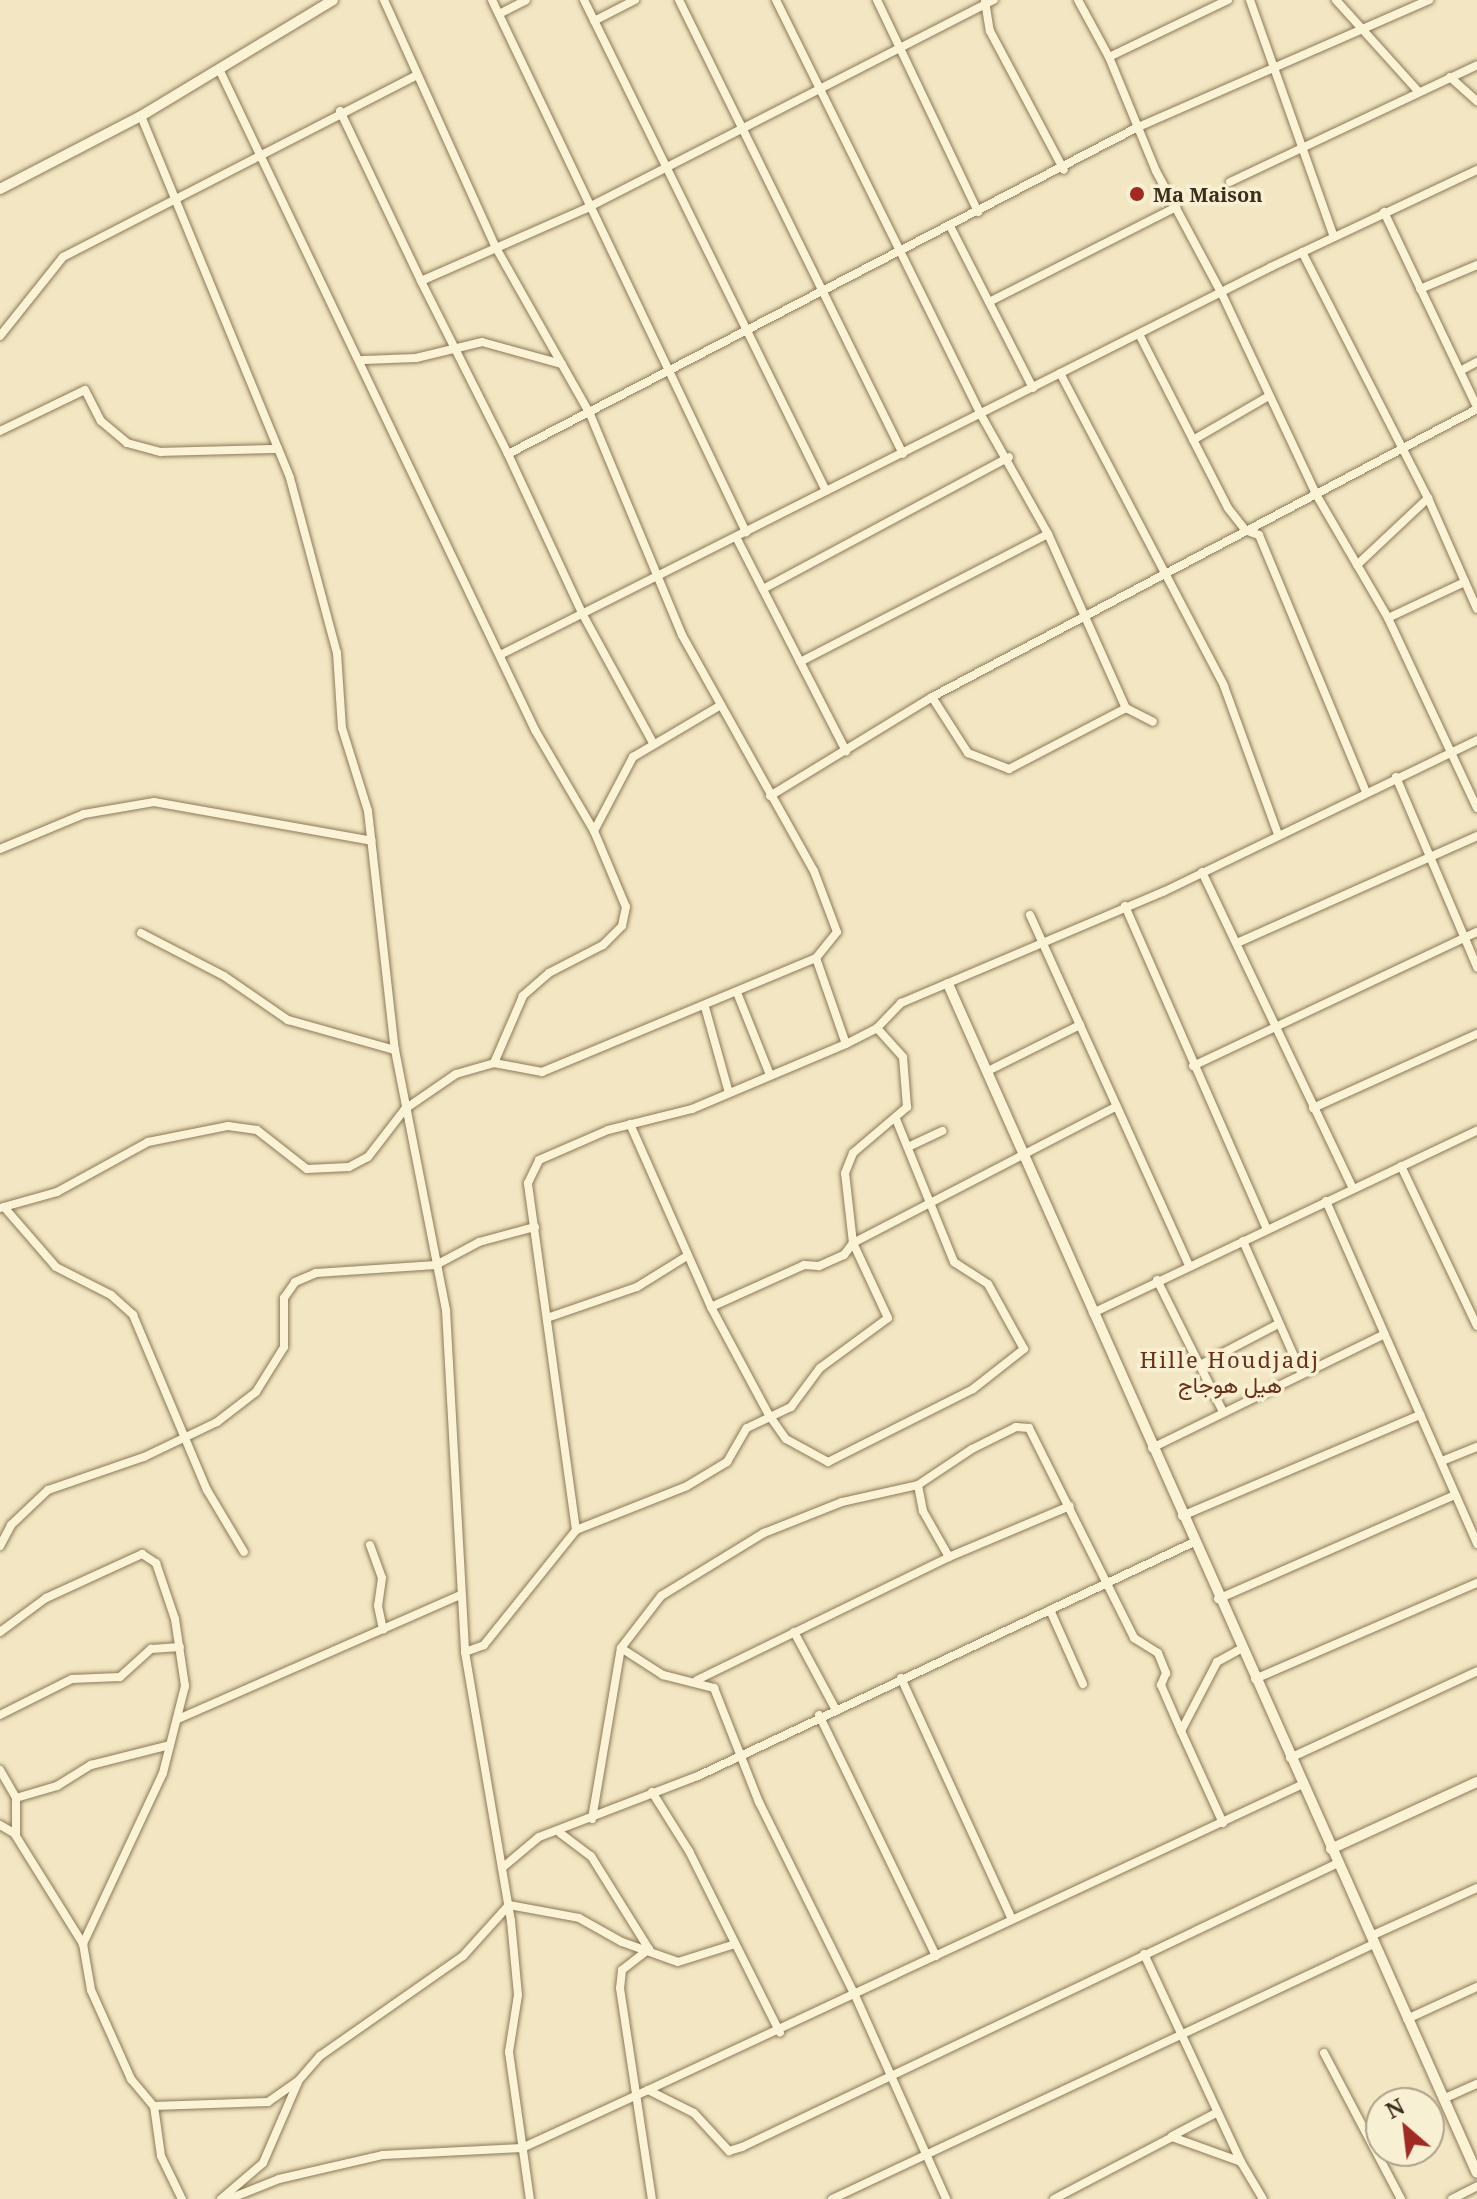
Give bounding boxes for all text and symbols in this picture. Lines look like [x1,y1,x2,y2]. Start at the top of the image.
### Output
place label: Ma Maison [1153,182,1263,206]
marker: Ma Maison [1128,185,1146,203]
district label: Hille Houdjadj هيل هوجاج [1140,1346,1320,1398]
north arrow [1365,2087,1445,2167]
text: N [1380,2090,1409,2125]

